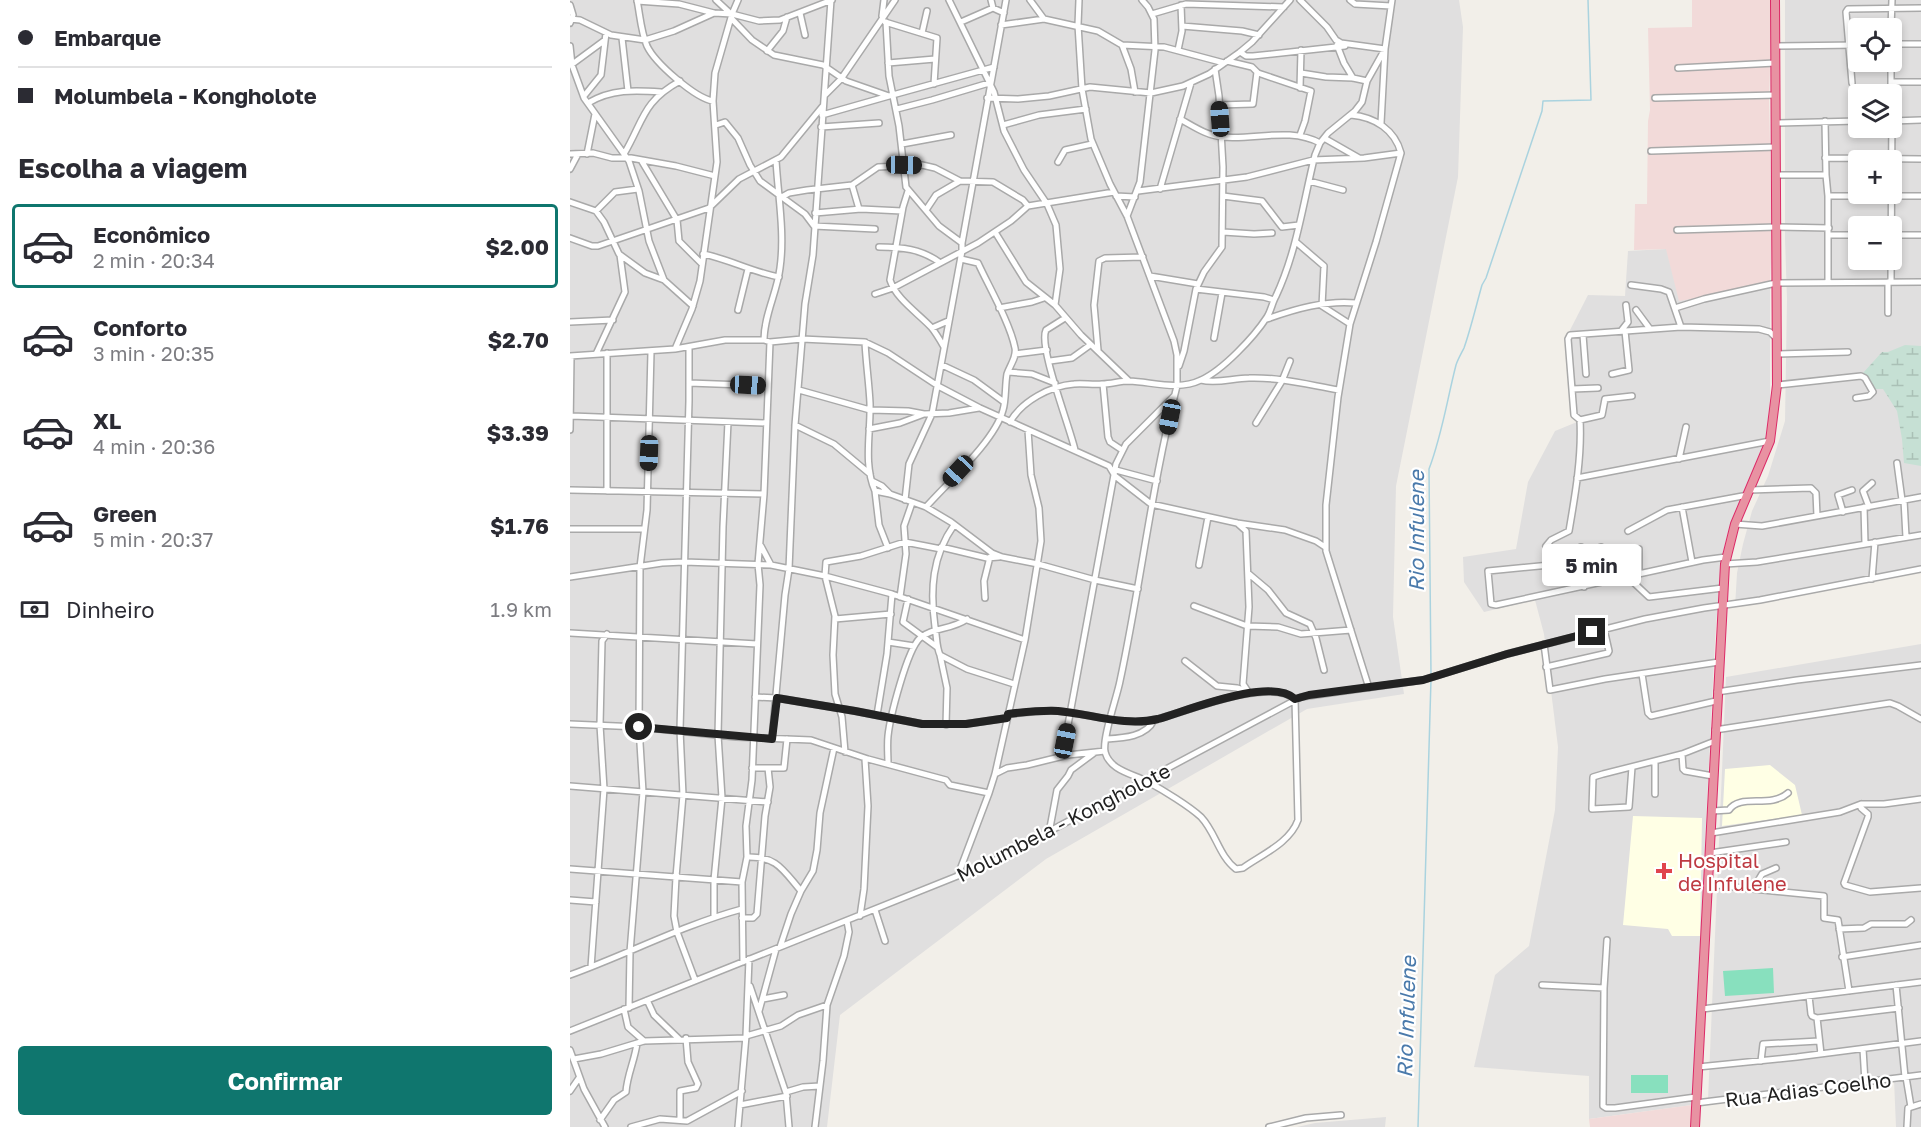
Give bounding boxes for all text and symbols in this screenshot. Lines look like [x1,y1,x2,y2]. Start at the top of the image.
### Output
map controls [1848,18,1902,270]
button: locate [1848,18,1902,72]
text: Embarque [54,24,161,51]
text: Molumbela - Kongholote [54,82,317,109]
button: layers [1848,84,1902,138]
car [1210,100,1230,138]
button: + [1848,150,1902,204]
text: Escolha a viagem [18,152,247,184]
car [886,156,922,174]
button: − [1848,216,1902,270]
icon: car [21,219,75,273]
text: Econômico [93,221,210,248]
text: $2.00 [485,233,549,260]
text: 2 min · 20:34 [93,248,215,272]
icon: car [21,312,75,366]
text: Conforto [93,314,187,341]
text: $2.70 [488,326,549,353]
text: 3 min · 20:35 [93,341,214,365]
car [730,375,766,395]
car [1158,398,1182,436]
icon: car [21,405,75,459]
text: XL [93,407,121,434]
text: $3.39 [486,419,549,446]
text: 4 min · 20:36 [93,434,215,458]
car [639,435,659,471]
car [939,452,977,490]
water label: Rio Infulene [1403,468,1429,592]
icon: car [21,498,75,552]
text: Green [93,500,157,527]
text: $1.76 [490,512,549,539]
text: 5 min · 20:37 [93,527,213,551]
callout: 5 min [1542,545,1642,587]
text: 5 min [1565,553,1618,577]
icon: cash [18,593,51,626]
text: Dinheiro [66,596,155,623]
text: 1.9 km [490,597,552,621]
route end [1578,618,1605,645]
route start [625,713,652,740]
car [1053,722,1077,760]
street label: Molumbela - Kongholote [952,758,1174,886]
place label: Hospital de Infulene [1678,848,1787,895]
marker: Hospital de Infulene [1655,862,1673,880]
water label: Rio Infulene [1391,954,1421,1078]
button: Confirmar [18,1046,552,1115]
street label: Rua Adias Coelho [1724,1067,1892,1111]

